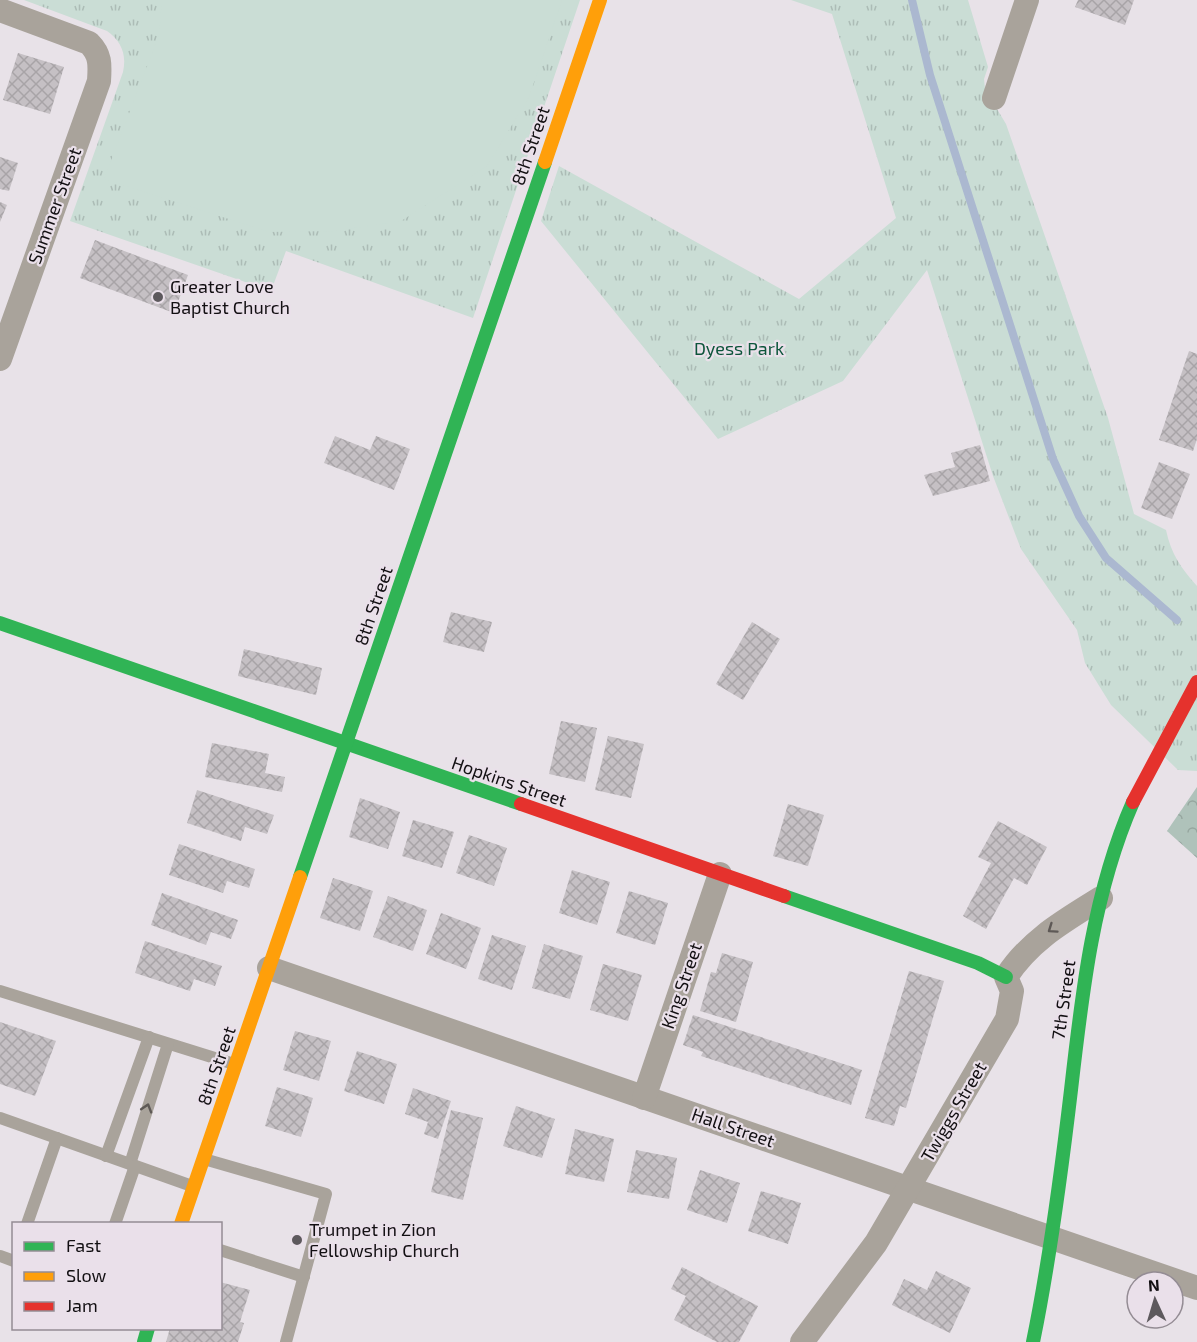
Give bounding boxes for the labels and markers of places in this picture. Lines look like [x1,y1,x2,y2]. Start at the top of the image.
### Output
place label: Greater Love Baptist Church [170,275,290,318]
marker: Greater Love Baptist Church [151,290,165,304]
place label: Trumpet in Zion Fellowship Church [309,1218,460,1261]
marker: Trumpet in Zion Fellowship Church [290,1233,304,1247]

